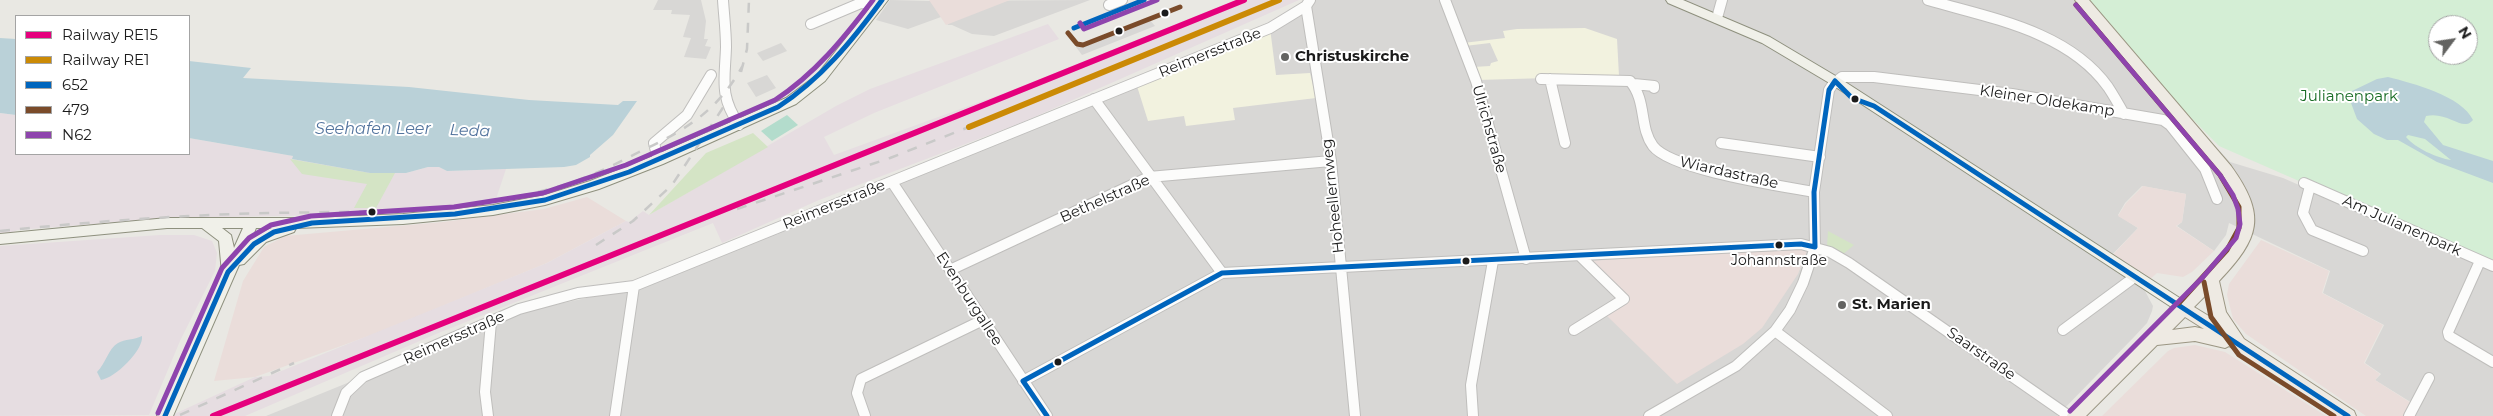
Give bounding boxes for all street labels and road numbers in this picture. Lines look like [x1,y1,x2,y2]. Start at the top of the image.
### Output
street label: Reimersstraße [1156,24,1264,82]
street label: Kleiner Oldekamp [1978,81,2116,121]
street label: Ulrichstraße [1468,83,1510,175]
street label: Hoheellernweg [1318,138,1348,254]
street label: Wiardastraße [1678,153,1780,193]
street label: Bethelstraße [1057,171,1153,227]
street label: Reimersstraße [780,176,888,234]
street label: Am Julianenpark [2340,192,2464,260]
street label: Evenburgallee [932,249,1006,349]
street label: Reimersstraße [401,308,507,368]
street label: Saarstraße [1943,324,2019,384]

